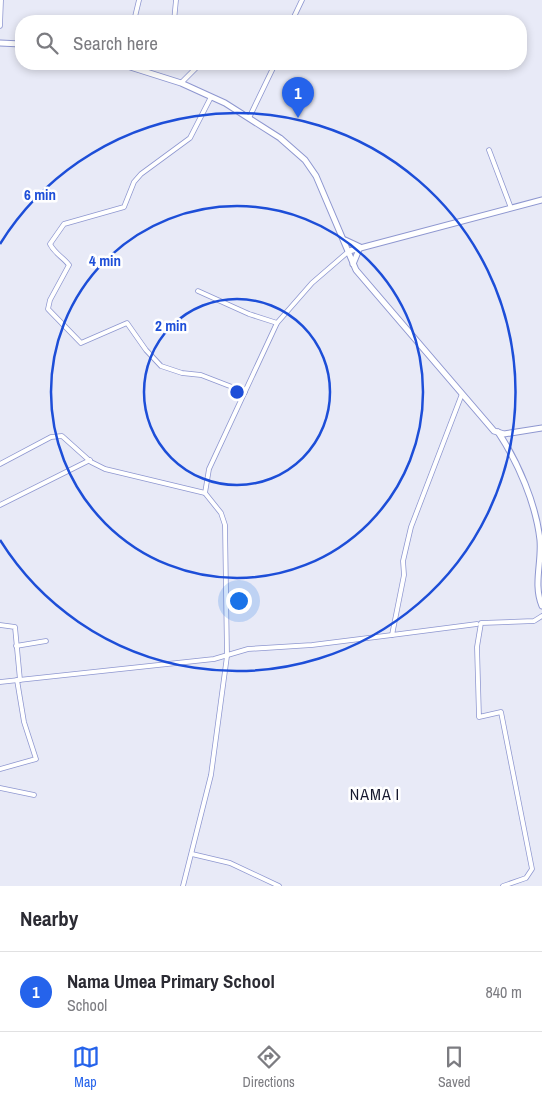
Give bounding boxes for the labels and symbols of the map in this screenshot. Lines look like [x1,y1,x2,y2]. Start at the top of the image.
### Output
pin: 1 [282,77,314,118]
text: 6 min [24,184,56,205]
text: 4 min [89,250,121,271]
text: 2 min [155,315,187,336]
centre of rings [228,383,246,401]
your location [226,588,252,614]
district label: NAMA I [350,783,400,805]

